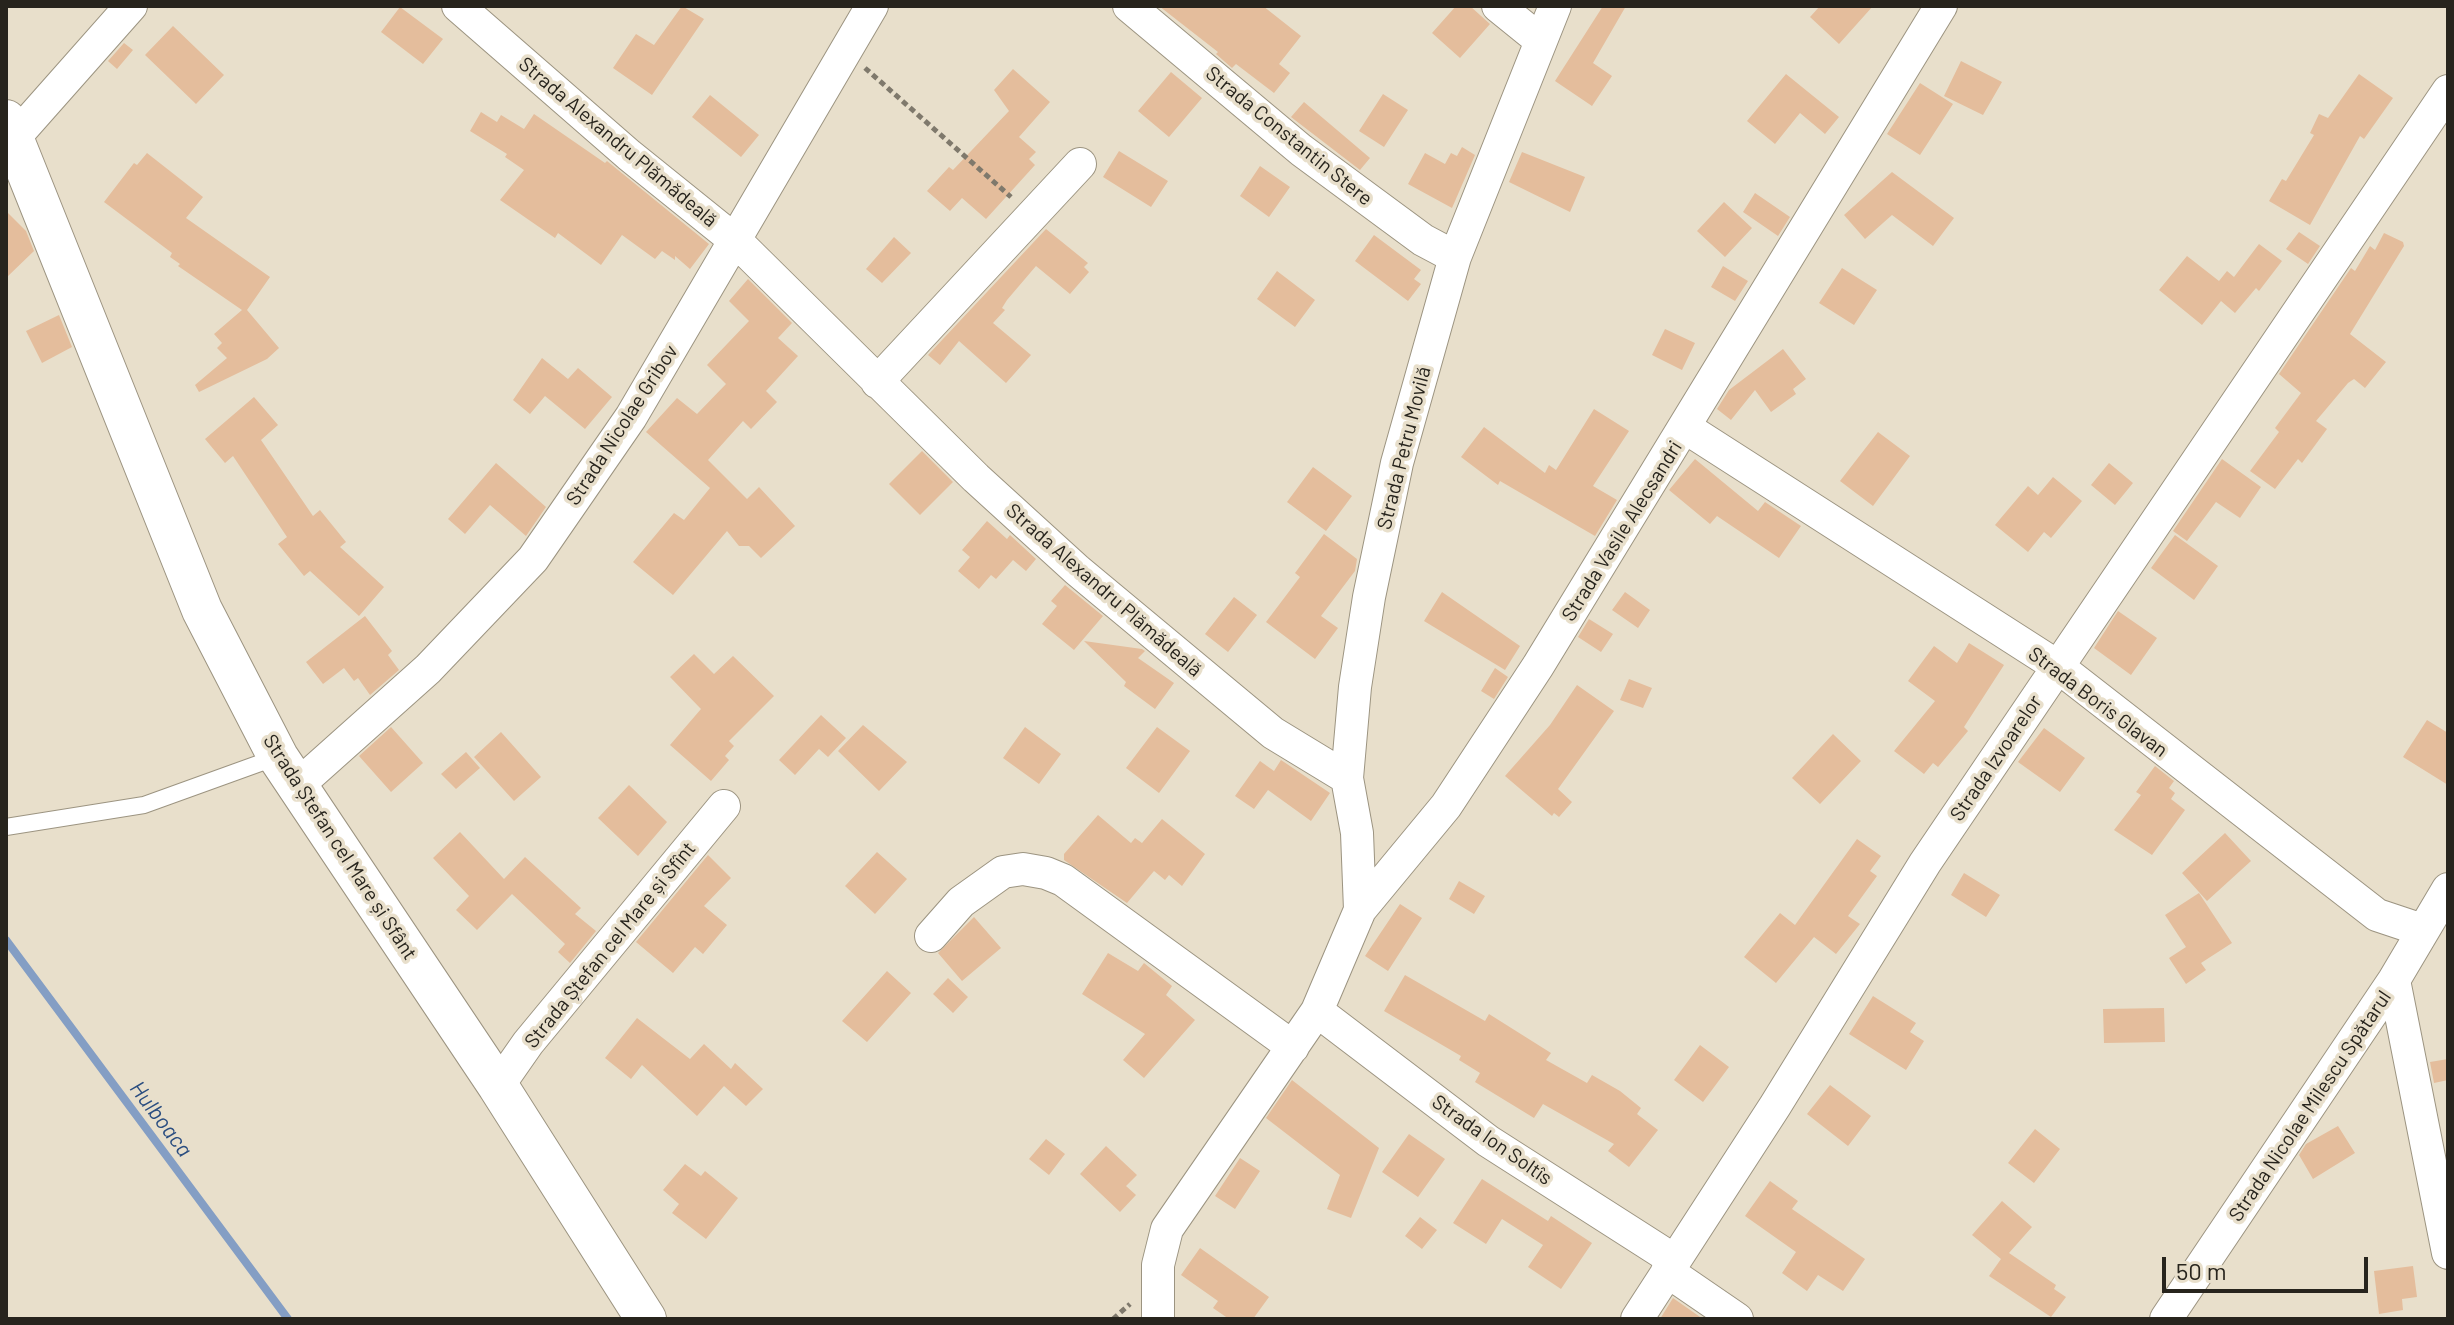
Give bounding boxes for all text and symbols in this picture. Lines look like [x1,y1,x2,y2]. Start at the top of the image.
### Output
street label: Strada Alexandru Plămădeală [514,52,722,232]
street label: Strada Constantin Stere [1201,61,1377,211]
street label: Strada Nicolae Gribov [561,340,683,510]
street label: Strada Petru Movilă [1372,364,1436,532]
street label: Strada Vasile Alecsandri [1557,436,1687,626]
street label: Strada Alexandru Plămădeală [1001,498,1207,682]
street label: Strada Boris Glavan [2024,642,2172,762]
street label: Strada Izvoarelor [1945,691,2047,825]
street label: Strada Ștefan cel Mare și Sfânt [258,730,422,964]
street label: Strada Ștefan cel Mare și Sfînt [519,837,701,1053]
street label: Strada Nicolae Milescu Spătarul [2224,986,2396,1226]
water label: Hulboaca [124,1076,198,1162]
street label: Strada Ion Soltîs [1427,1090,1557,1190]
scale bar [2166,1241,2372,1291]
text: 50 m [2176,1256,2227,1285]

